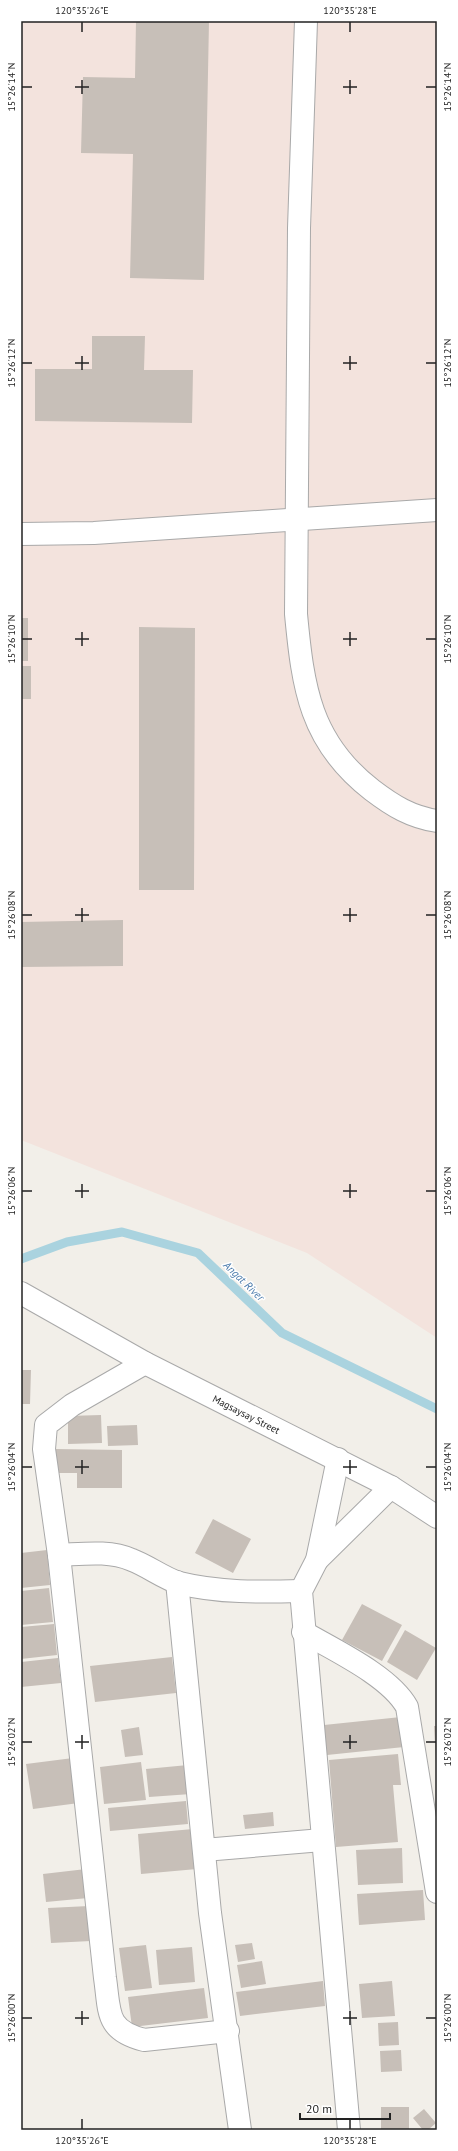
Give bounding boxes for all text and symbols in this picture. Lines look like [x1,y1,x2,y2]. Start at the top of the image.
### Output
text: 120°35'26"E [55,4,109,17]
text: 120°35'28"E [323,4,377,17]
text: 15°26'14"N [5,62,18,112]
text: 15°26'14"N [441,62,454,112]
text: 15°26'12"N [5,338,18,388]
text: 15°26'12"N [441,338,454,388]
text: 15°26'10"N [5,614,18,664]
text: 15°26'10"N [441,614,454,664]
text: 15°26'08"N [5,890,18,940]
text: 15°26'08"N [441,890,454,940]
text: 15°26'06"N [5,1166,18,1216]
text: 15°26'06"N [441,1166,454,1216]
water label: Angat River [220,1257,268,1305]
street label: Magsaysay Street [211,1392,283,1437]
text: 15°26'04"N [5,1442,18,1492]
text: 15°26'04"N [441,1442,454,1492]
text: 15°26'02"N [5,1717,18,1767]
text: 15°26'02"N [441,1717,454,1767]
text: 15°26'00"N [5,1993,18,2043]
text: 15°26'00"N [441,1993,454,2043]
scale bar [300,2095,390,2121]
text: 20 m [306,2101,332,2116]
text: 120°35'26"E [55,2134,109,2147]
text: 120°35'28"E [323,2134,377,2147]

